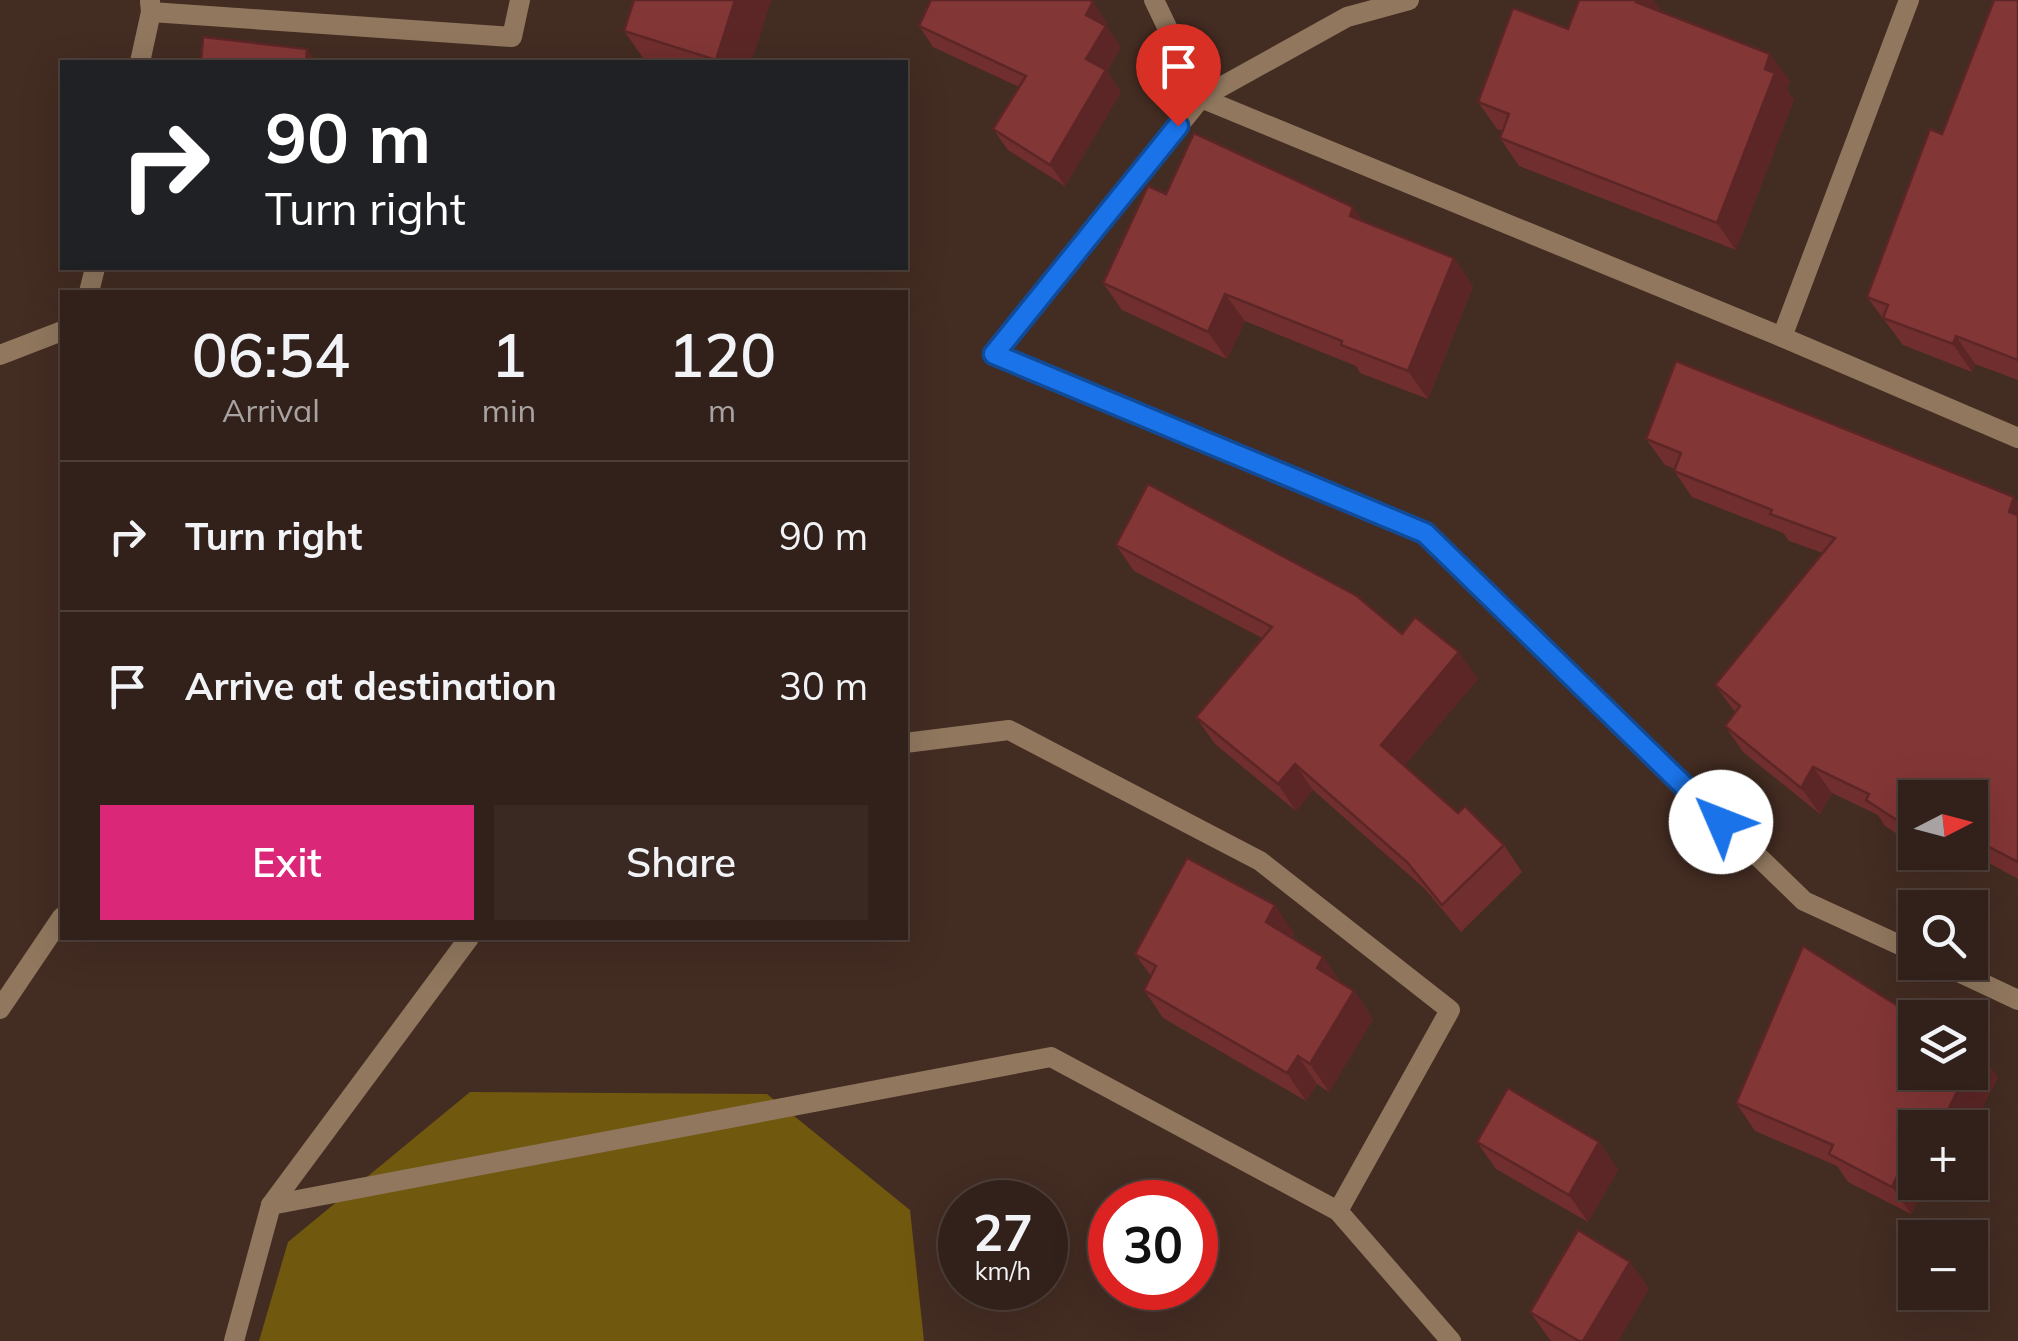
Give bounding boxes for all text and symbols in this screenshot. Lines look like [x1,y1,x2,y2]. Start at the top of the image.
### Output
pin [1136,24,1221,127]
icon: arrive [1151,39,1206,94]
text: 90 m [265,93,431,181]
icon: right [100,100,230,230]
text: Turn right [265,180,466,236]
text: 06:54 [192,317,350,392]
text: 1 [491,317,527,392]
text: 120 [668,317,776,392]
text: Arrival [222,390,320,430]
text: min [482,390,536,430]
text: m [708,390,736,430]
icon: right [100,509,155,564]
text: Turn right [185,512,362,560]
text: 90 m [779,512,868,560]
icon: arrive [100,659,155,714]
text: Arrive at destination [185,662,557,710]
text: 30 m [779,662,868,710]
position arrow [1669,770,1773,874]
north arrow [1898,780,1988,870]
map controls [1898,780,1988,1310]
button: Exit [100,805,474,920]
button: Share [494,805,868,920]
button: search [1898,890,1988,980]
button: layers [1898,1000,1988,1090]
button: + [1898,1110,1988,1200]
speed limit sign: 30 [1088,1180,1218,1310]
text: 27 [973,1201,1033,1264]
button: − [1898,1220,1988,1310]
text: km/h [975,1255,1031,1286]

